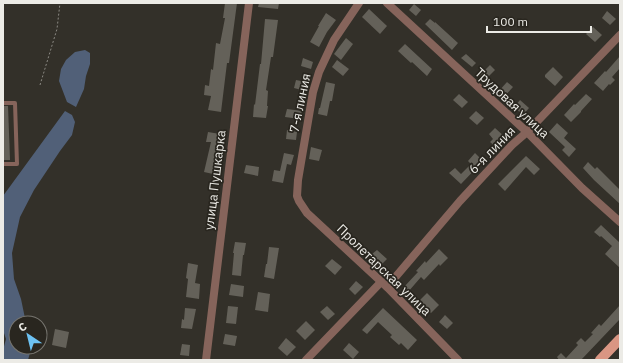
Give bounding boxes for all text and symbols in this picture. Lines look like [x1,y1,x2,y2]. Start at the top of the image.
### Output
scale bar [487,8,591,34]
text: 100 m [493,14,528,29]
street label: Трудовая улица [471,64,553,142]
street label: 7-я линия [285,72,315,134]
street label: 6-я линия [465,122,519,178]
street label: улица Пушкарка [200,129,230,231]
street label: Пролетарская улица [333,220,435,320]
north arrow [8,315,48,355]
text: С [15,319,29,335]

